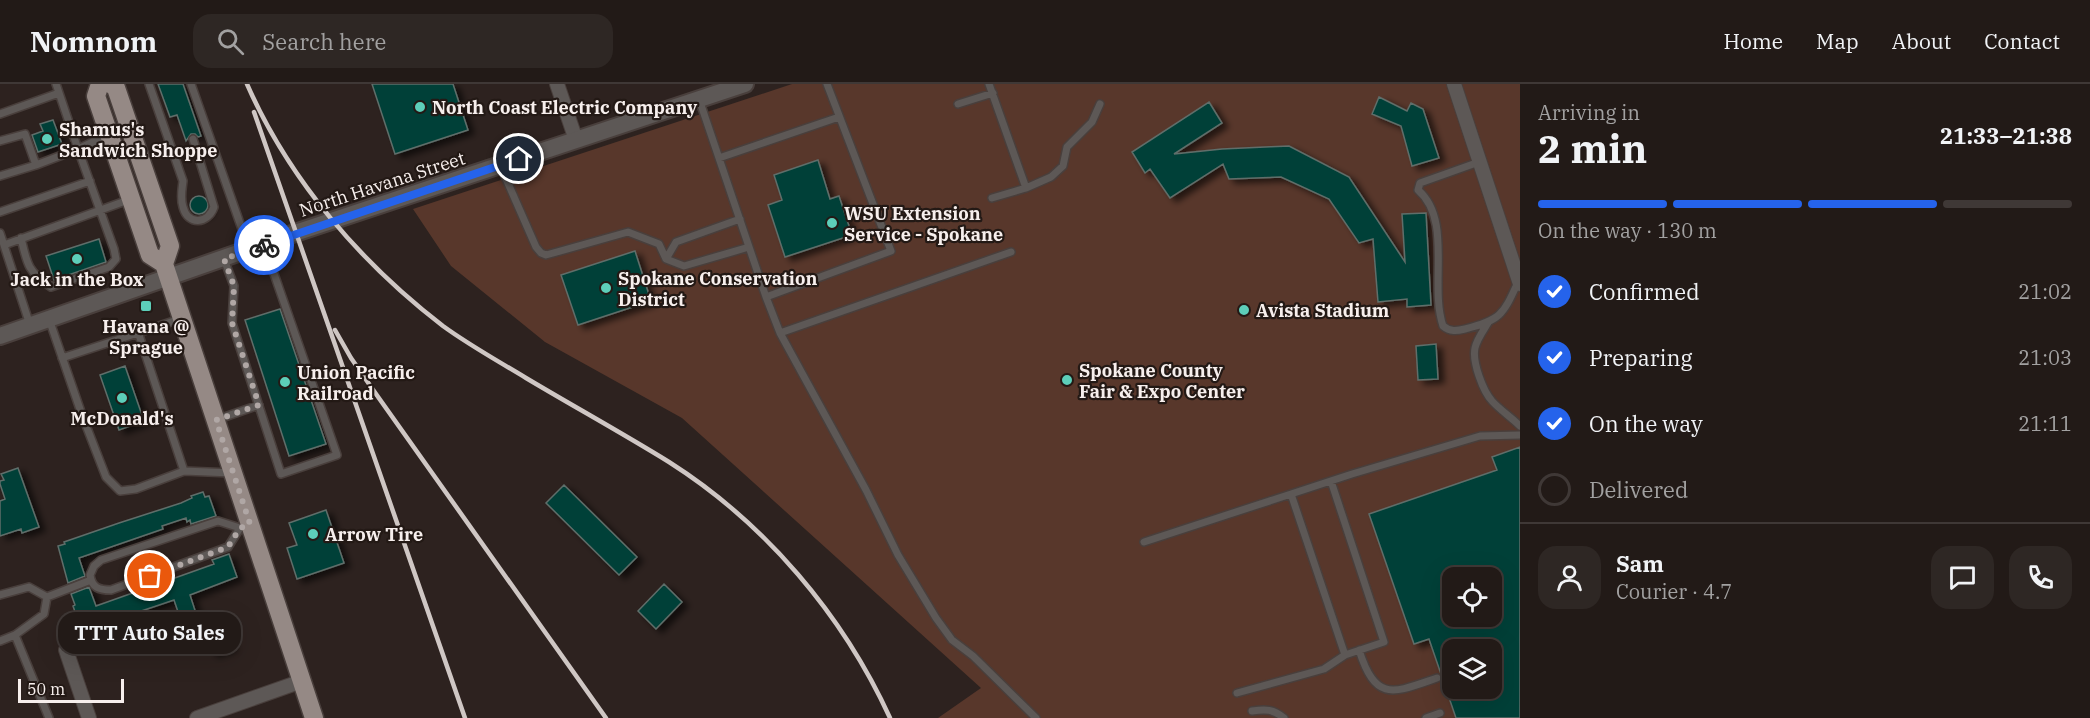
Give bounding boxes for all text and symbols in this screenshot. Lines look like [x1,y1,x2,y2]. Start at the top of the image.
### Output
search box [193,14,613,68]
text: Nomnom [30,23,157,60]
icon: search [214,25,247,58]
text: Search here [262,27,386,56]
text: Home [1723,27,1783,55]
text: Map [1816,27,1859,55]
text: About [1892,27,1951,55]
text: Contact [1984,27,2060,55]
place label: North Coast Electric Company [432,96,698,119]
text: Arriving in [1538,99,1640,126]
marker: North Coast Electric Company [413,100,427,114]
place label: Shamus's Sandwich Shoppe [59,118,218,162]
text: 21:33–21:38 [1940,121,2072,150]
text: 2 min [1538,123,1647,174]
marker: Shamus's Sandwich Shoppe [40,132,54,146]
pin [493,133,544,184]
icon: home [502,142,535,175]
street label: North Havana Street [296,146,468,222]
place label: WSU Extension Service - Spokane [844,202,1003,246]
courier [234,215,294,275]
marker: WSU Extension Service - Spokane [825,216,839,230]
text: On the way · 130 m [1538,217,1717,244]
icon: bike [248,229,281,262]
marker: Jack in the Box [70,252,84,266]
place label: Spokane Conservation District [618,267,817,311]
place label: Jack in the Box [11,268,144,291]
icon: check [1538,275,1571,308]
text: Confirmed [1589,277,1700,306]
text: 21:02 [2018,278,2072,305]
marker: Spokane Conservation District [599,281,613,295]
marker: Havana @ Sprague [139,299,153,313]
place label: Avista Stadium [1256,299,1390,322]
marker: Avista Stadium [1237,303,1251,317]
place label: Havana @ Sprague [102,315,190,359]
icon: check [1538,341,1571,374]
text: Preparing [1589,343,1693,372]
text: 21:03 [2018,344,2072,371]
place label: Spokane County Fair & Expo Center [1079,359,1245,403]
place label: Union Pacific Railroad [297,361,415,405]
marker: Spokane County Fair & Expo Center [1060,373,1074,387]
marker: Union Pacific Railroad [278,375,292,389]
marker: McDonald's [115,391,129,405]
place label: McDonald's [70,407,174,430]
icon: check [1538,407,1571,440]
text: On the way [1589,409,1703,438]
text: 21:11 [2018,410,2072,437]
text: Delivered [1589,475,1688,504]
place label: Arrow Tire [325,523,423,546]
marker: Arrow Tire [306,527,320,541]
button: person [1538,546,1601,609]
button: chat [1931,546,1994,609]
button: phone [2009,546,2072,609]
text: Sam [1616,549,1664,578]
pin [124,550,175,601]
icon: bag [133,559,166,592]
map controls [1442,567,1502,699]
button: locate [1442,567,1502,627]
text: Courier · 4.7 [1616,578,1732,605]
callout: TTT Auto Sales [58,612,242,654]
text: TTT Auto Sales [74,619,225,646]
button: layers [1442,639,1502,699]
scale bar [18,676,124,704]
text: 50 m [27,679,65,699]

